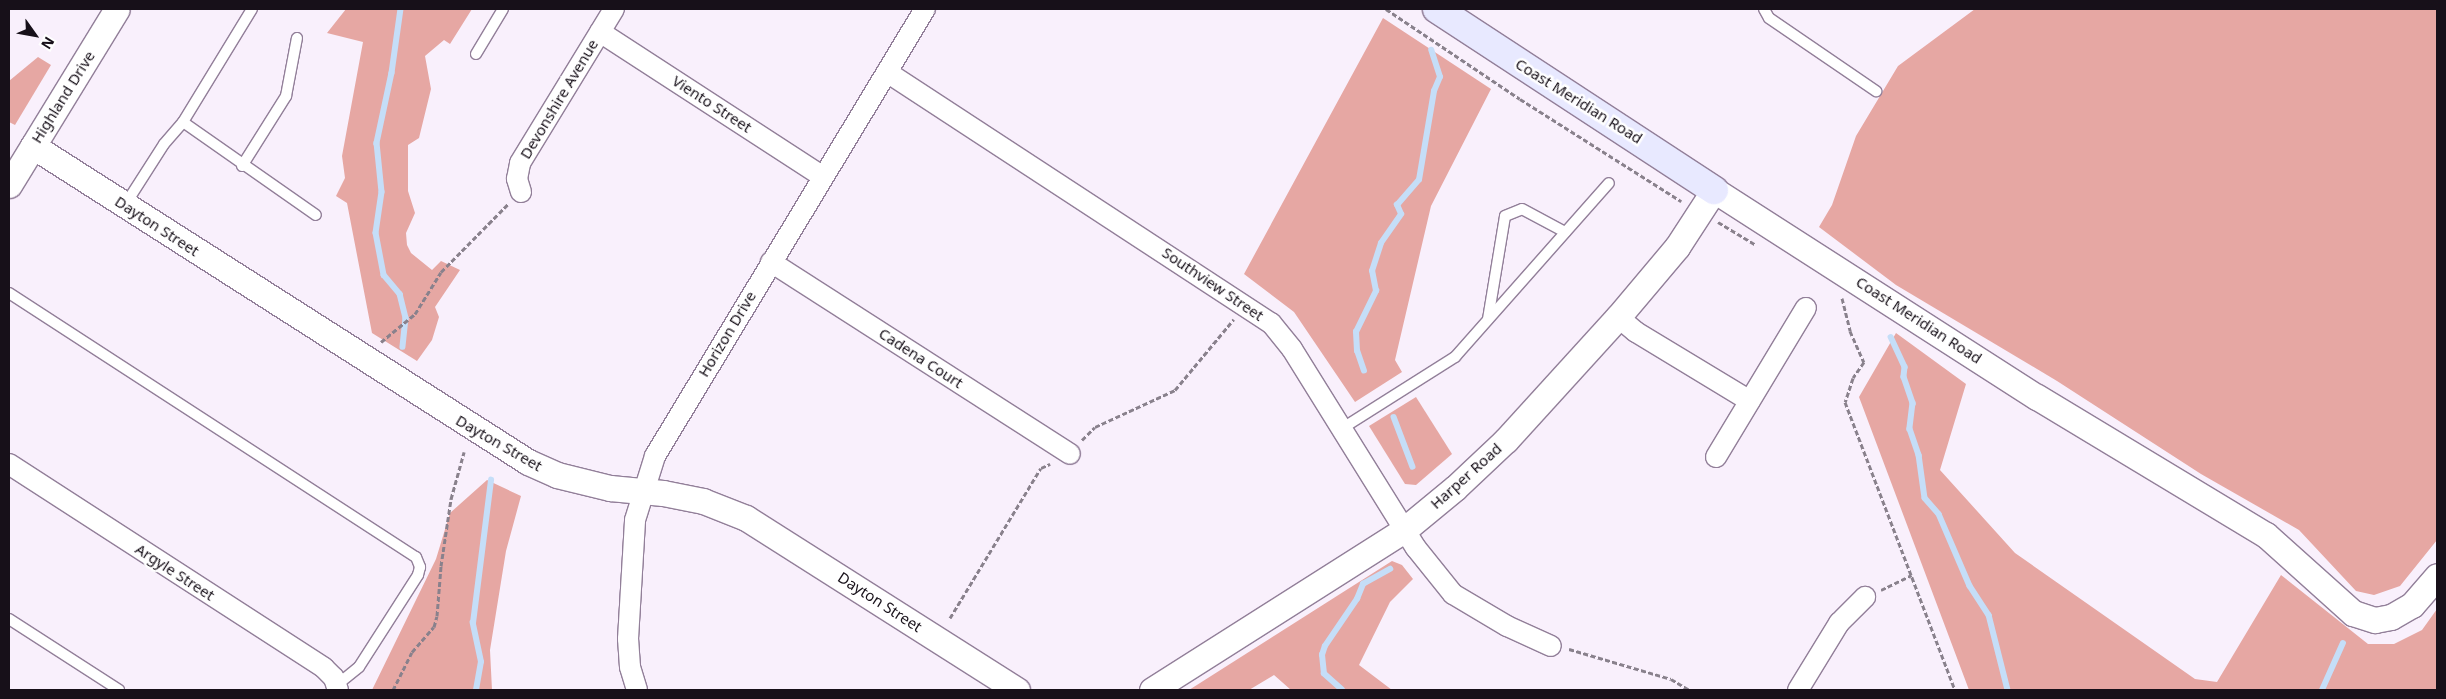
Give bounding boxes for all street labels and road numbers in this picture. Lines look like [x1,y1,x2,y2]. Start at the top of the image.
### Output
street label: Devonshire Avenue [516,36,602,162]
street label: Highland Drive [27,48,99,146]
street label: Coast Meridian Road [1512,55,1646,147]
street label: Viento Street [669,72,755,136]
street label: Dayton Street [112,192,202,260]
street label: Southview Street [1159,243,1267,325]
street label: Coast Meridian Road [1853,273,1985,367]
street label: Horizon Drive [694,288,760,380]
street label: Cadena Court [876,324,966,392]
street label: Dayton Street [453,411,545,475]
street label: Harper Road [1427,439,1505,513]
street label: Argyle Street [132,540,218,604]
street label: Dayton Street [835,568,925,636]

